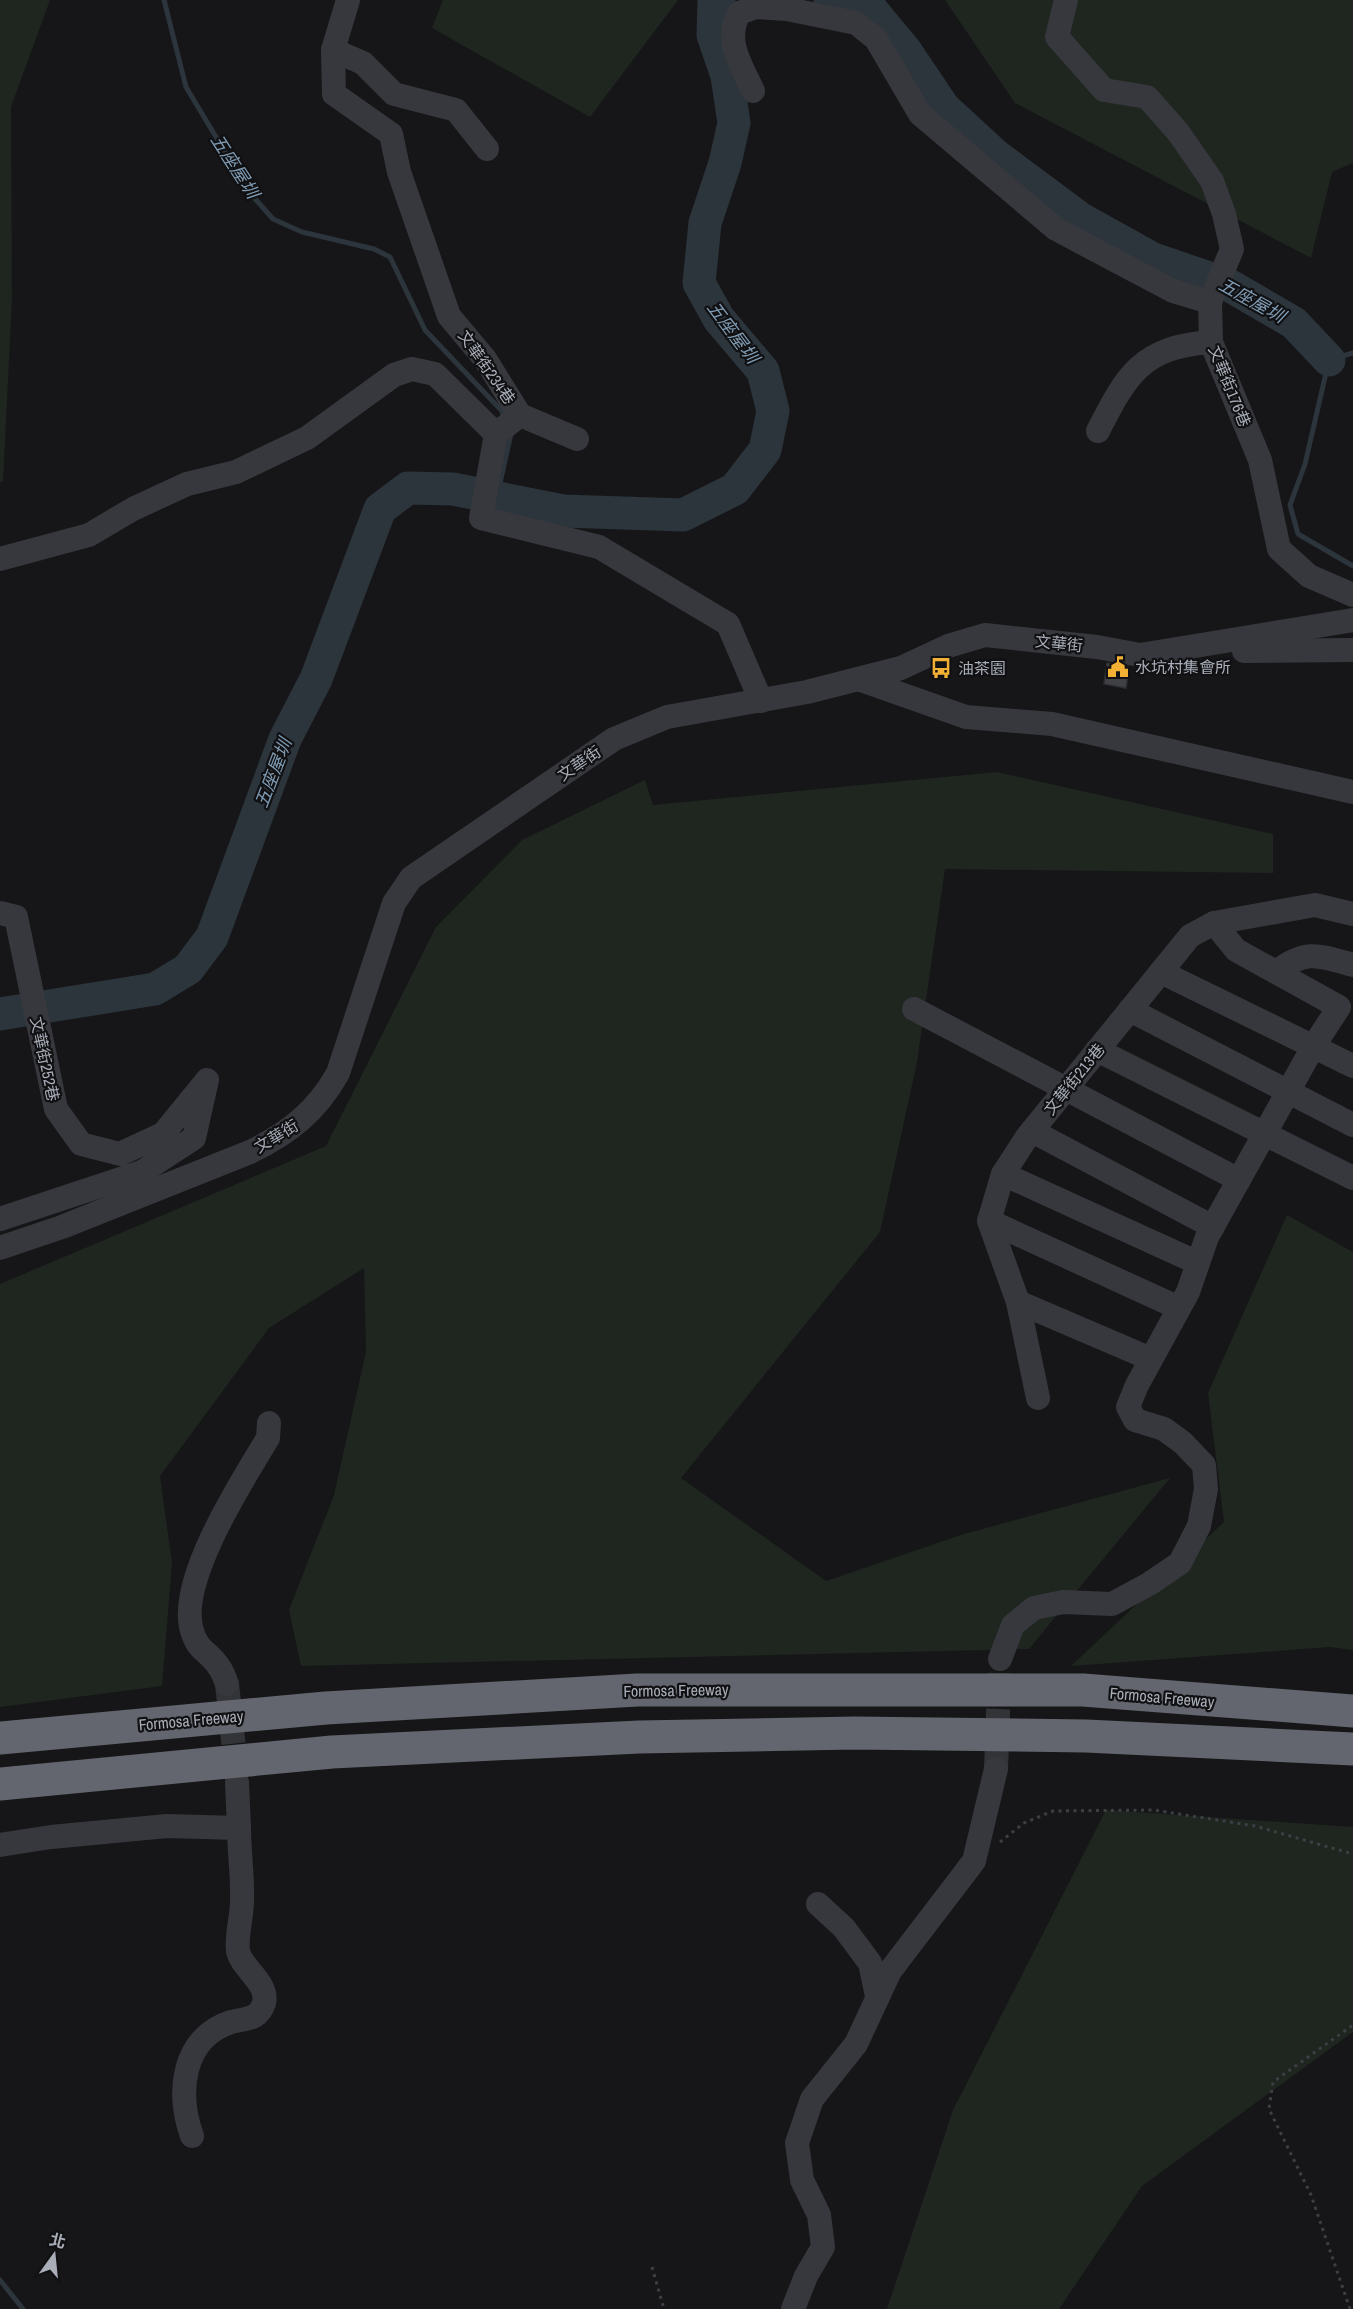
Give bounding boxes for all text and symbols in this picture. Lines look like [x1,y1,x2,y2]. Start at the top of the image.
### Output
water label: 五座屋圳 [205,129,267,206]
water label: 五座屋圳 [1214,272,1292,330]
water label: 五座屋圳 [701,296,766,371]
street label: 文華街234巷 [453,326,521,408]
street label: 文華街176巷 [1204,342,1256,430]
street label: 文華街 [1034,630,1084,656]
public building icon: 水坑村集會所 [1106,655,1130,679]
bus stop icon: 油茶園 [929,656,953,680]
place label: 水坑村集會所 [1135,656,1231,678]
place label: 油茶園 [958,657,1006,679]
water label: 五座屋圳 [248,732,299,811]
street label: 文華街 [553,740,605,786]
street label: 文華街252巷 [25,1015,65,1103]
street label: 文華街213巷 [1038,1039,1110,1119]
street label: 文華街 [250,1114,302,1158]
street label: Formosa Freeway [623,1678,729,1702]
street label: Formosa Freeway [1109,1681,1216,1713]
street label: Formosa Freeway [138,1704,245,1736]
north arrow [24,2225,84,2285]
text: 北 [47,2228,68,2253]

